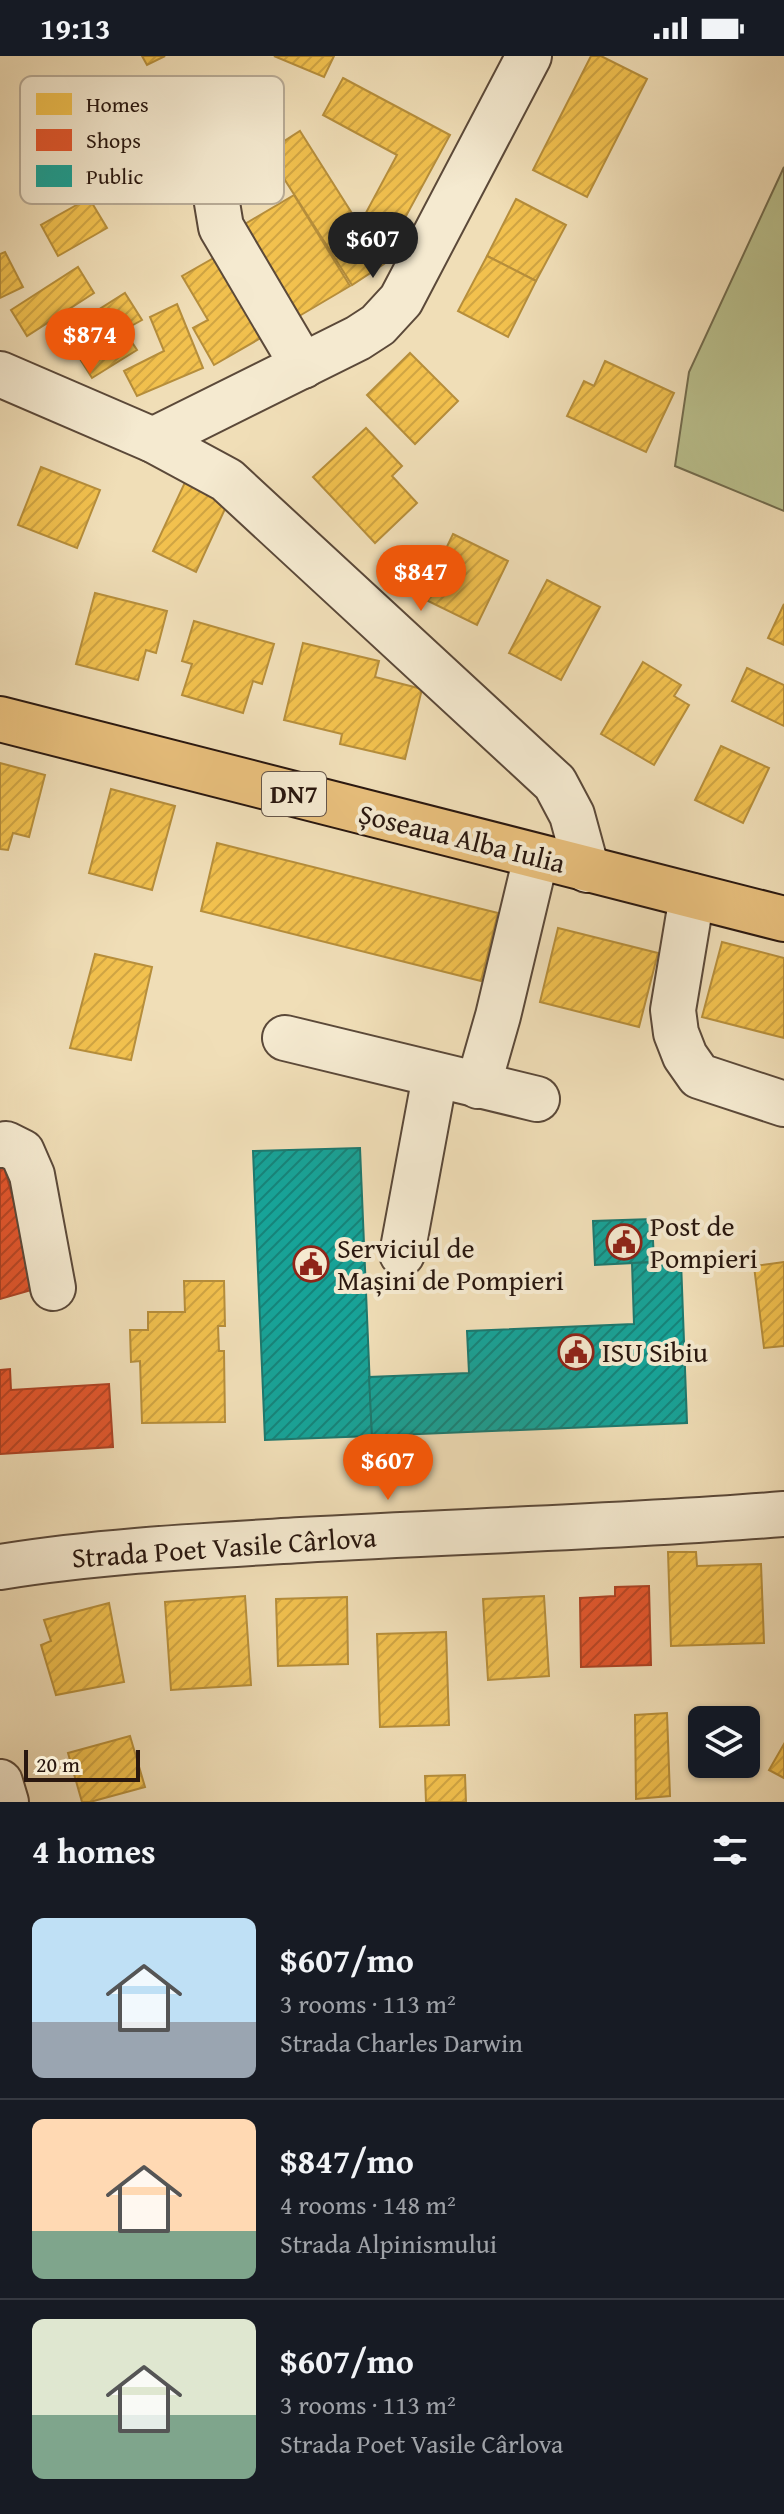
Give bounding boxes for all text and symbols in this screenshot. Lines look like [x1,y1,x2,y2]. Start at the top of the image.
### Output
text: 19:13 [40,6,111,50]
legend [20,76,284,204]
text: Homes [86,88,149,120]
text: Shops [86,124,141,156]
text: Public [86,160,143,192]
pin: $607 [326,212,420,280]
text: $607 [346,218,400,257]
pin: $874 [43,308,137,376]
text: $874 [63,314,117,353]
pin: $847 [374,545,468,613]
text: $847 [394,551,448,590]
road number: DN7 [262,772,326,816]
street label: Șoseaua Alba Iulia [355,792,570,883]
place label: Post de Pompieri [650,1205,758,1278]
public building icon: Post de Pompieri [605,1223,643,1261]
place label: Serviciul de Mașini de Pompieri [337,1227,564,1300]
public building icon: Serviciul de Mașini de Pompieri [292,1245,330,1283]
place label: ISU Sibiu [602,1331,708,1372]
public building icon: ISU Sibiu [557,1333,595,1371]
pin: $607 [341,1434,435,1502]
text: $607 [361,1440,415,1479]
street label: Strada Poet Vasile Cârlova [70,1515,378,1578]
map controls [688,1706,760,1778]
button: layers [688,1706,760,1778]
scale bar [24,1746,140,1782]
text: 20 m [36,1748,80,1780]
text: 4 homes [32,1826,156,1875]
icon: filters [708,1828,752,1872]
text: $607/mo [280,1935,414,1984]
icon: home [96,1950,192,2046]
text: 3 rooms · 113 m² [280,1984,456,2023]
text: Strada Charles Darwin [280,2023,523,2062]
text: $847/mo [280,2136,414,2185]
icon: home [96,2151,192,2247]
text: 4 rooms · 148 m² [280,2185,456,2224]
text: Strada Alpinismului [280,2224,497,2263]
text: $607/mo [280,2336,414,2385]
icon: home [96,2351,192,2447]
text: 3 rooms · 113 m² [280,2385,456,2424]
text: Strada Poet Vasile Cârlova [280,2424,563,2463]

